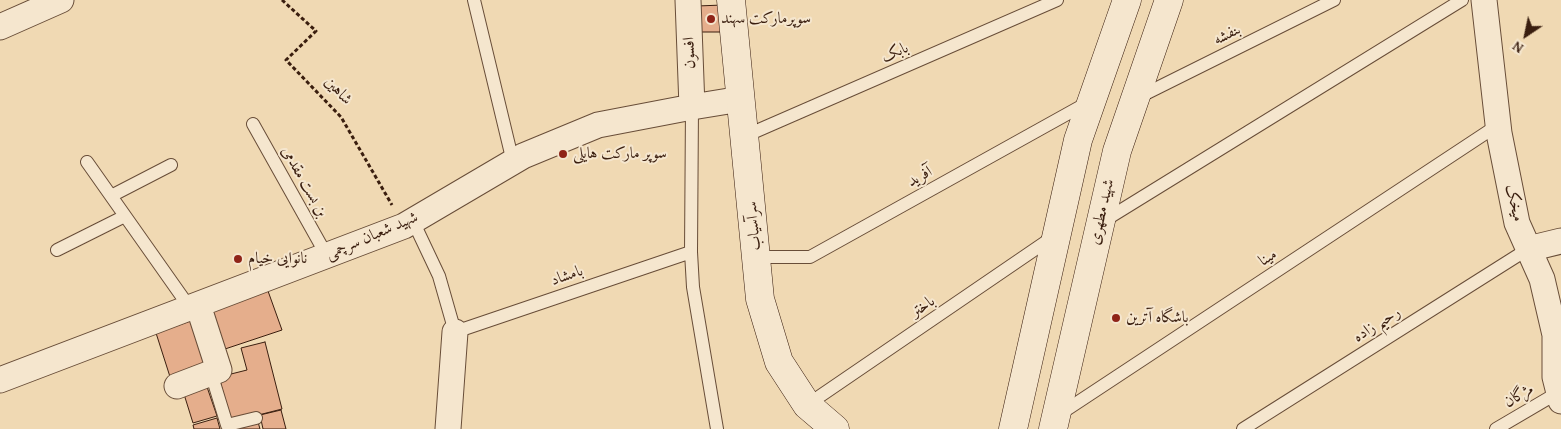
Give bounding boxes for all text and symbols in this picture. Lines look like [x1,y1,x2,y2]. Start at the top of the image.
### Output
place label: سوپرمارکت سهند [721,9,811,29]
north arrow [1501,10,1551,60]
marker: سوپرمارکت سهند [705,13,717,25]
street label: بنفشه [1210,20,1244,50]
street label: افسون [680,37,700,69]
text: N [1508,37,1527,58]
street label: بابک [878,39,912,67]
street label: شاهین [320,73,356,109]
street label: بن بست مقدمی [277,143,331,221]
place label: سوپر مارکت هایلی [573,144,667,164]
marker: سوپر مارکت هایلی [557,148,569,160]
street label: آفرید [904,162,936,192]
street label: شهید مطهری [1085,177,1119,247]
street label: میخک [1500,182,1528,224]
street label: سرآسیاب [742,201,766,251]
street label: شهید شعبان سرچمی [323,208,421,264]
street label: مینا [1255,245,1281,271]
place label: نانوایی خیام [248,249,307,269]
marker: نانوایی خیام [232,253,244,265]
street label: بامشاد [548,262,586,290]
street label: باختر [907,292,939,322]
street label: رحیم زاده [1350,303,1404,347]
place label: باشگاه آترین [1126,308,1189,328]
marker: باشگاه آترین [1110,312,1122,324]
street label: مژگان [1501,380,1537,412]

